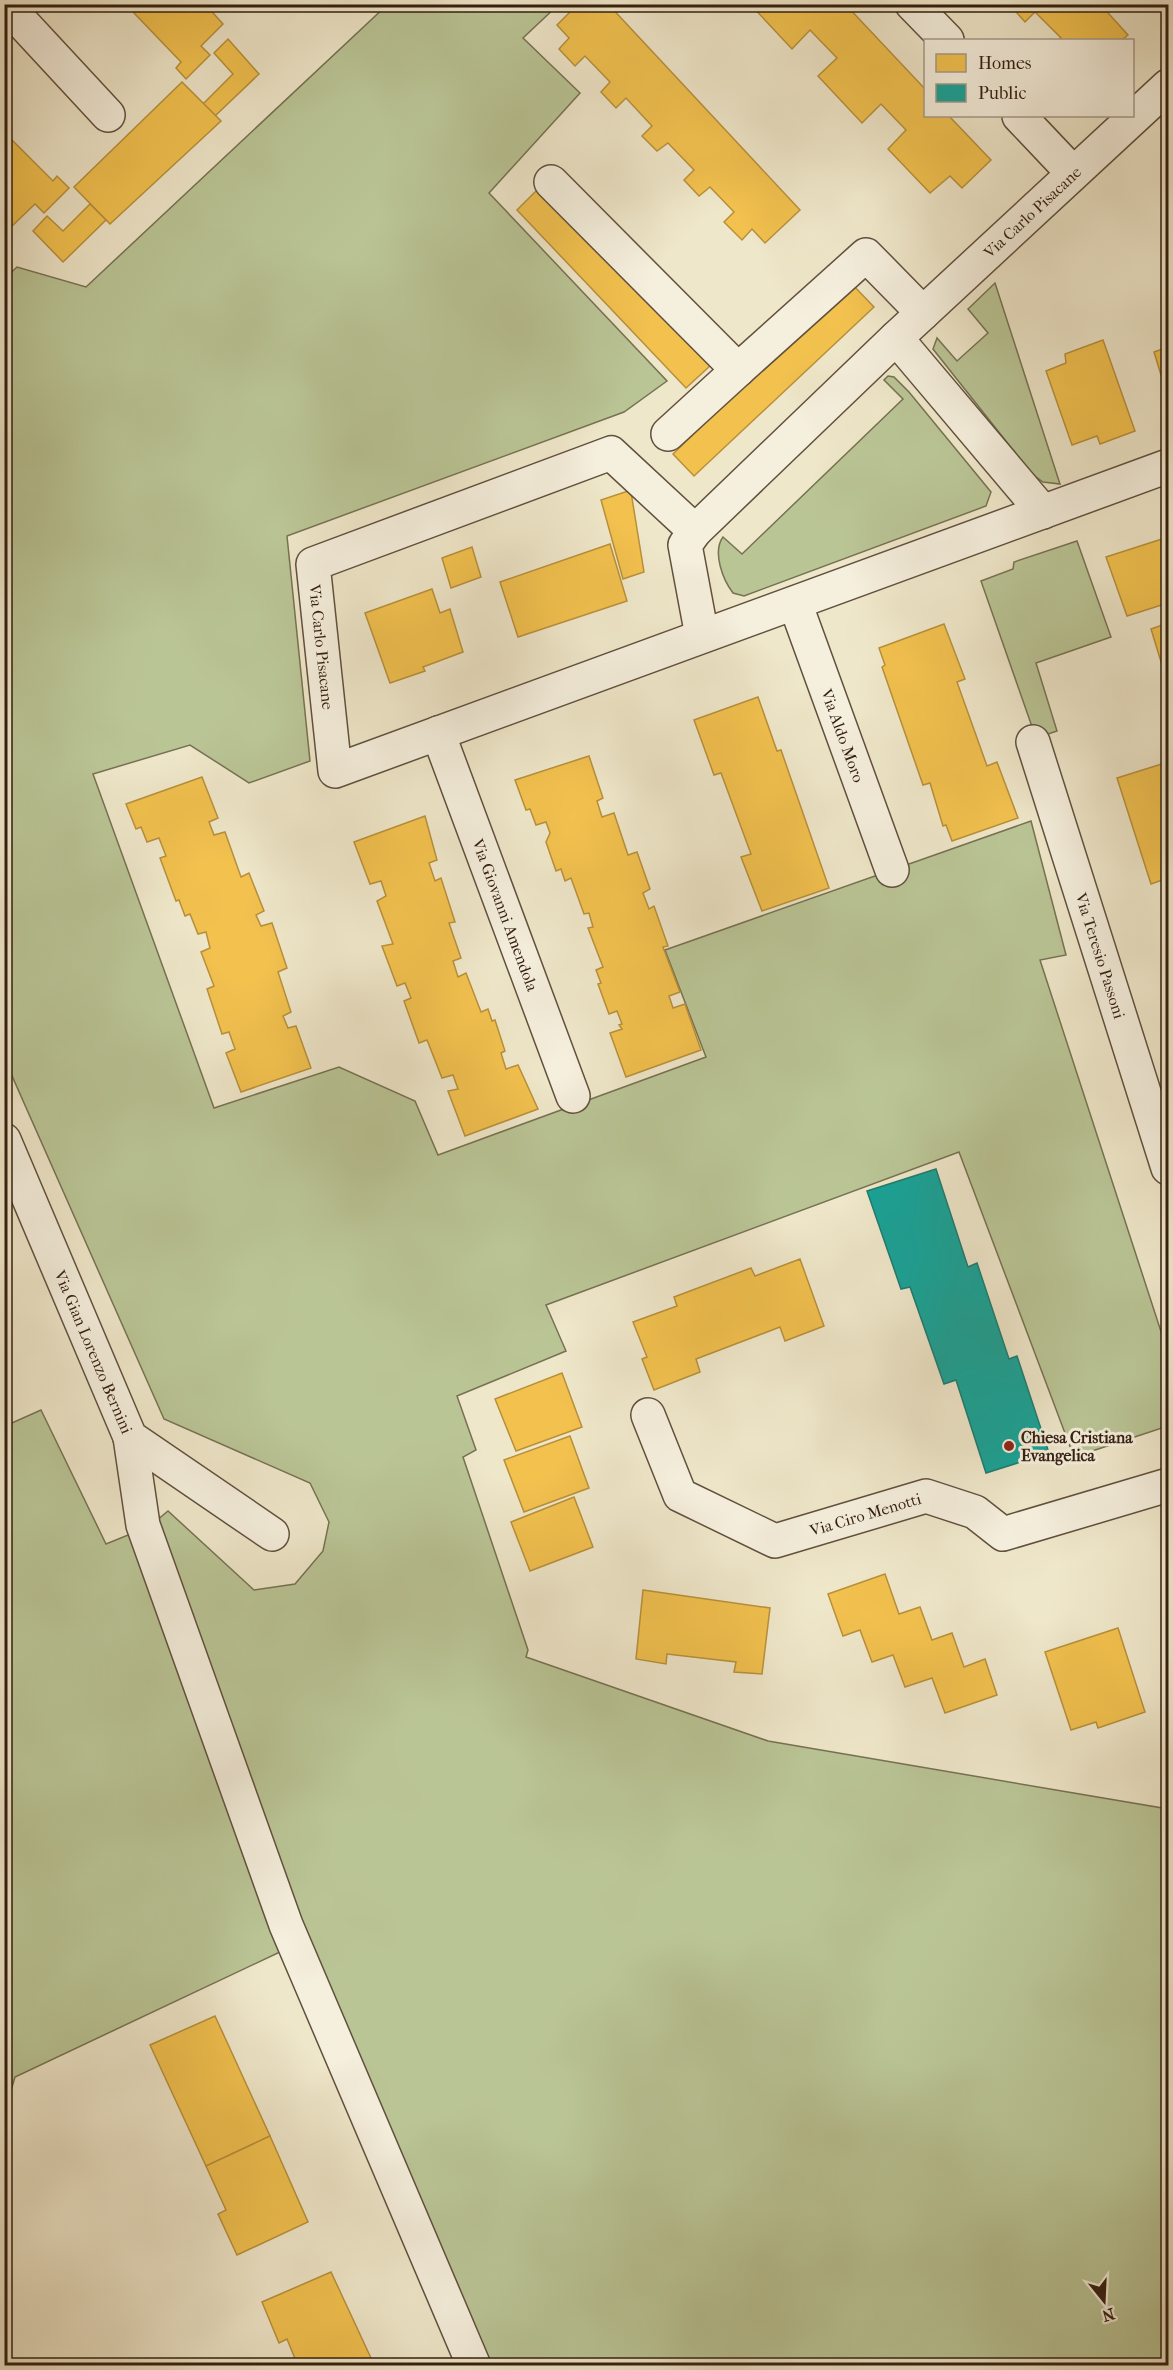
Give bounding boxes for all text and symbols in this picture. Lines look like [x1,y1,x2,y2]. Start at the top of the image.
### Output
legend [924,39,1134,117]
text: Homes [978,53,1032,74]
text: Public [978,83,1026,104]
street label: Via Carlo Pisacane [979,162,1085,262]
street label: Via Carlo Pisacane [306,582,338,711]
street label: Via Aldo Moro [817,685,869,785]
street label: Via Giovanni Amendola [468,835,543,994]
street label: Via Teresio Passoni [1072,889,1130,1021]
street label: Via Gian Lorenzo Bernini [50,1266,137,1437]
place label: Chiesa Cristiana Evangelica [1021,1428,1133,1466]
marker: Chiesa Cristiana Evangelica [1002,1439,1016,1453]
street label: Via Ciro Menotti [806,1488,924,1540]
north arrow [1074,2271,1134,2331]
text: N [1099,2304,1117,2326]

